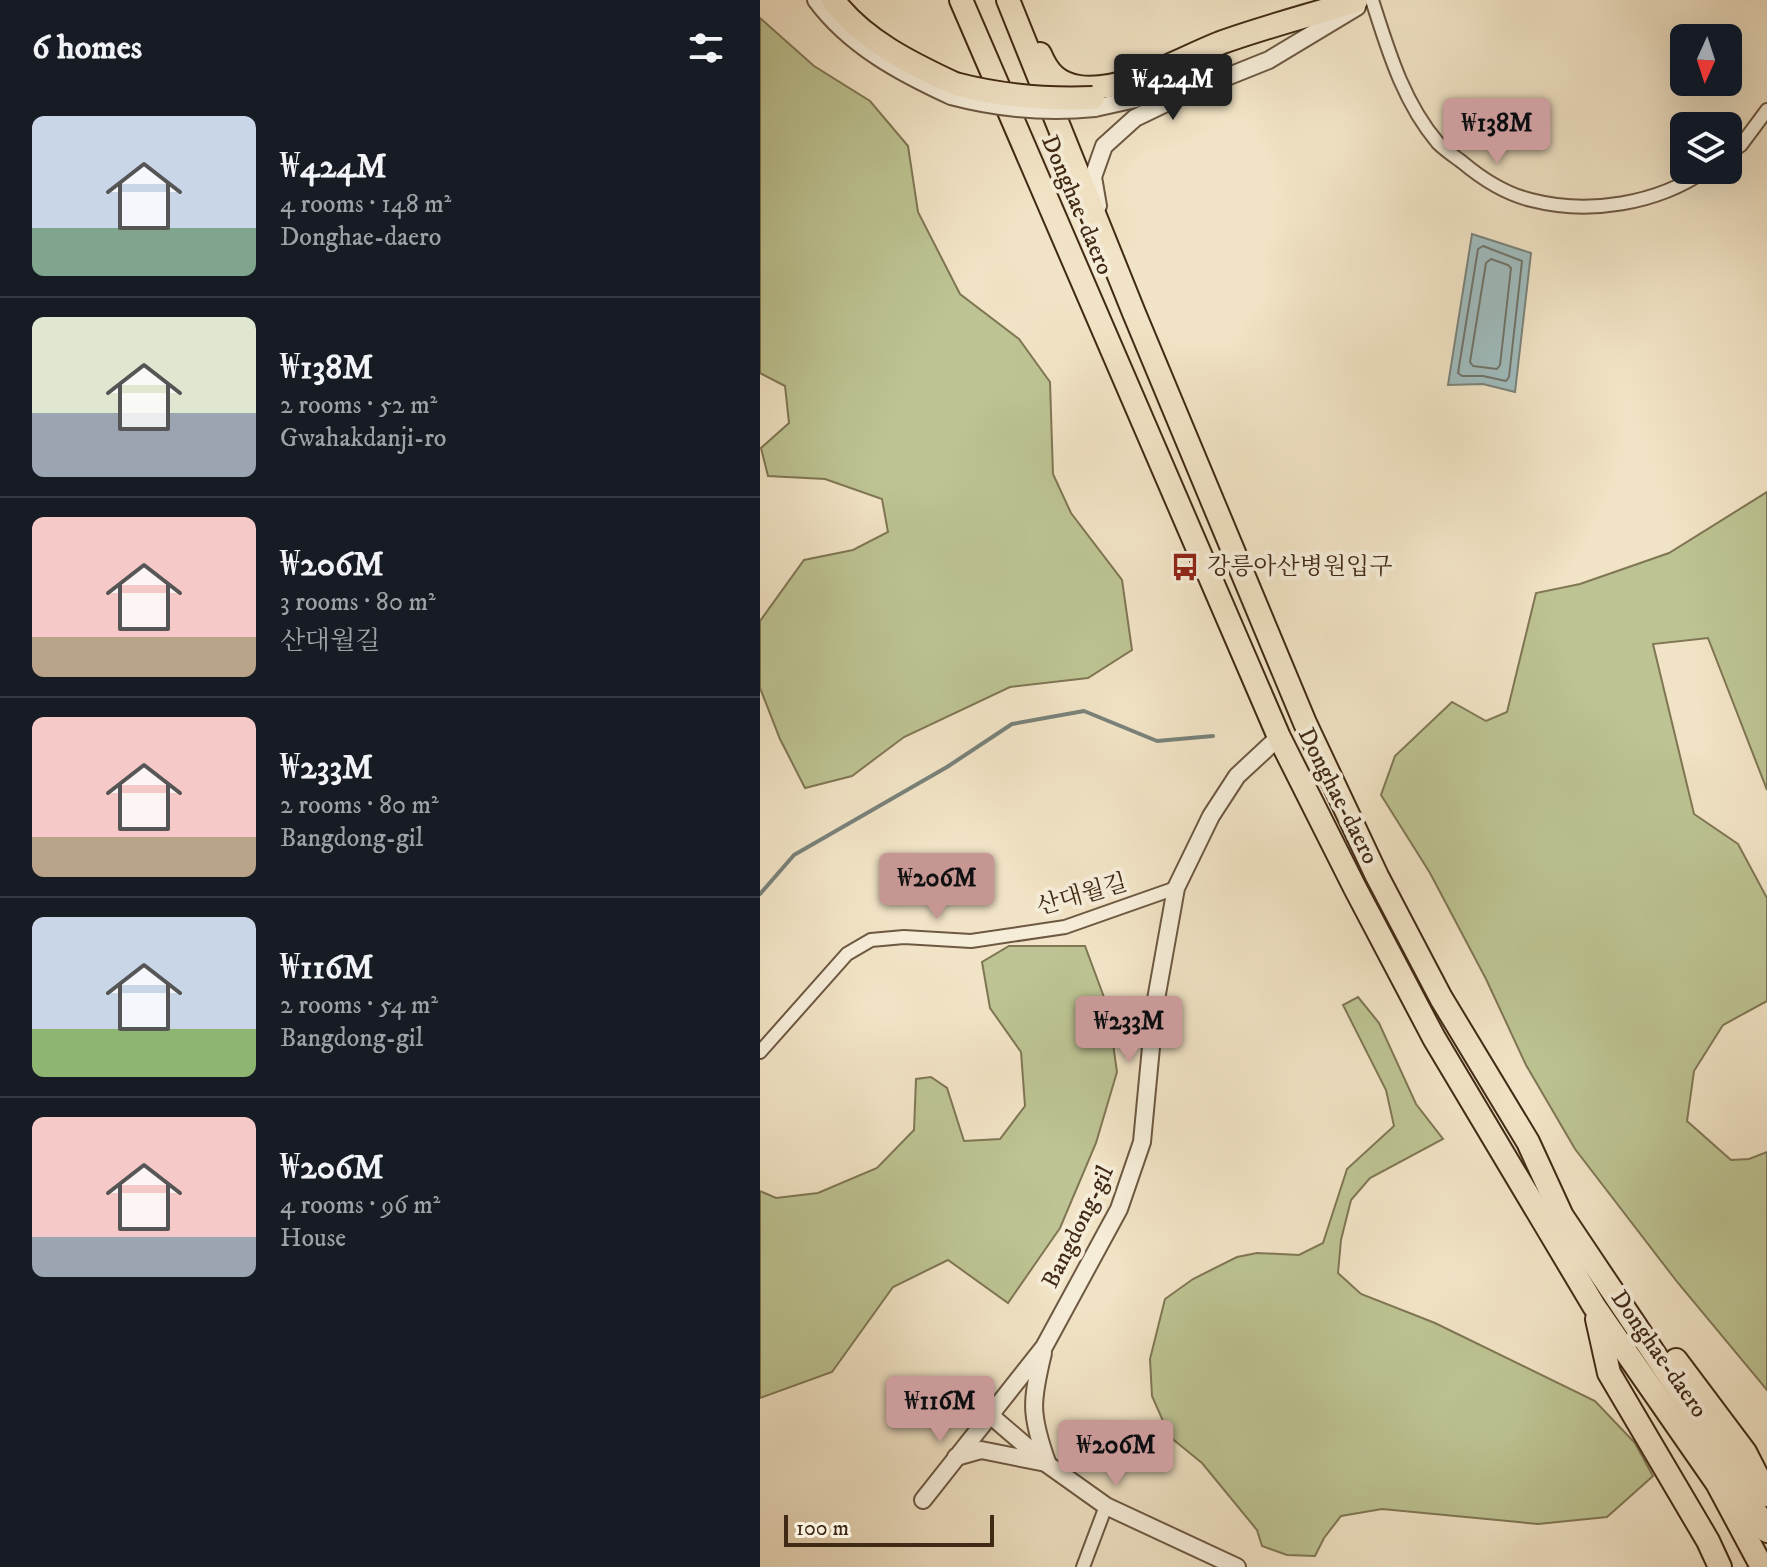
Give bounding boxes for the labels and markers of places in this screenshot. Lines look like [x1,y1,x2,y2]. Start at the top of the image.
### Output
pin: ₩424M [1117,54,1229,122]
pin: ₩138M [1441,98,1553,166]
bus stop icon: 강릉아산병원입구 [1170,552,1200,582]
place label: 강릉아산병원입구 [1207,552,1392,582]
pin: ₩206M [881,853,993,921]
pin: ₩233M [1073,996,1185,1064]
pin: ₩116M [884,1376,996,1444]
pin: ₩206M [1060,1420,1172,1488]

